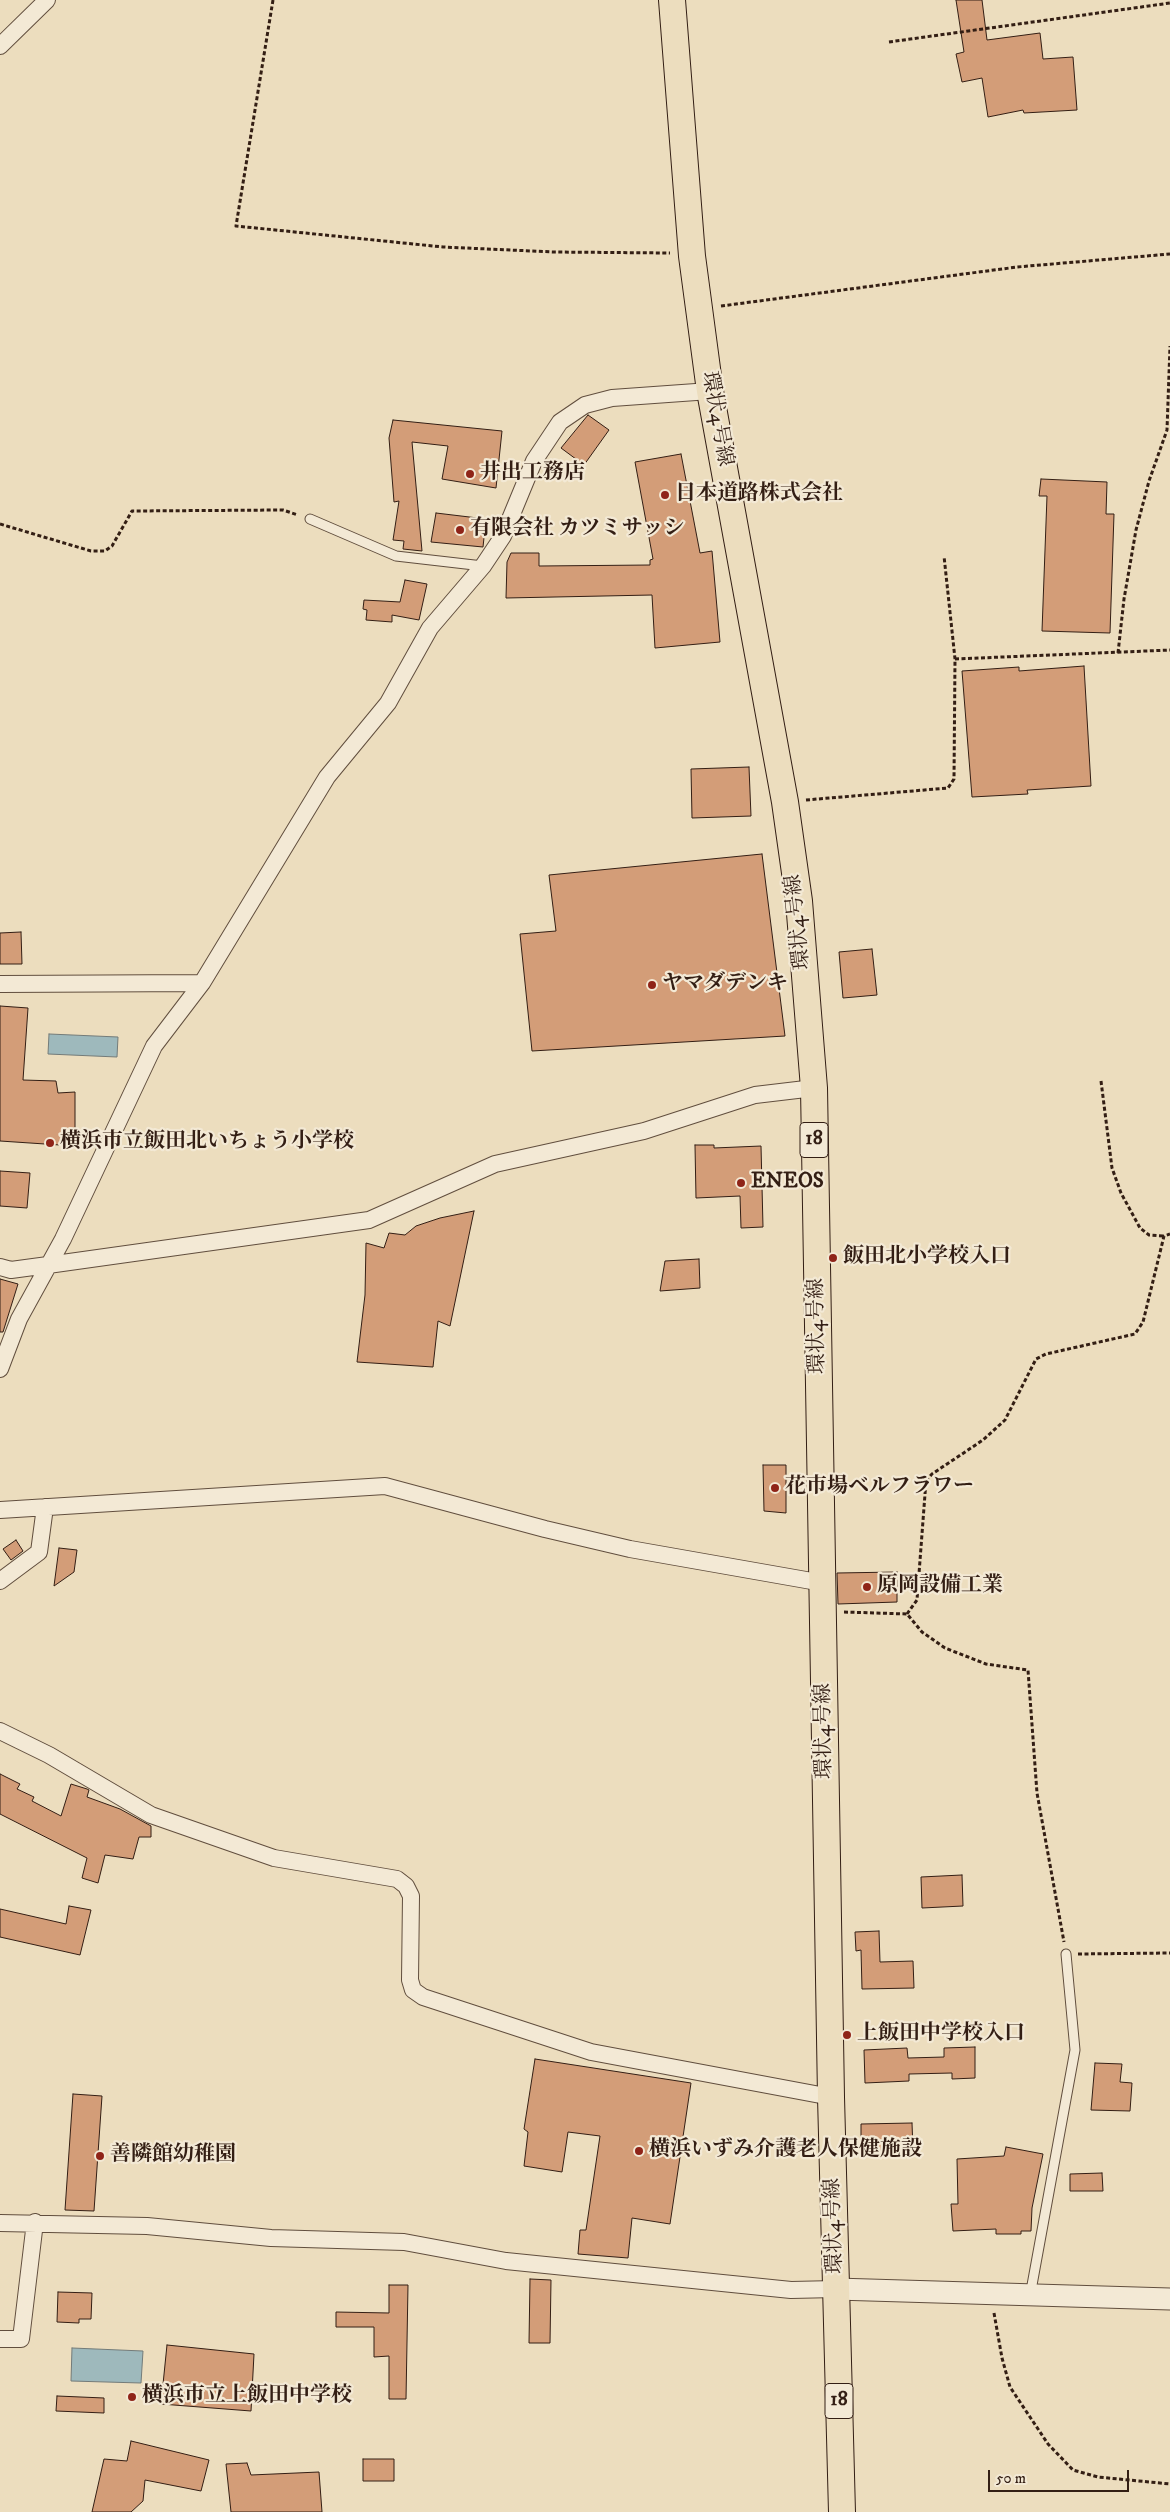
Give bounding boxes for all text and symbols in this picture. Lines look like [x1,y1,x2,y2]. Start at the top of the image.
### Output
street label: 環状4号線 [695,369,737,469]
place label: 井出工務店 [480,461,585,487]
marker: 井出工務店 [464,468,476,480]
place label: 日本道路株式会社 [675,482,843,508]
marker: 日本道路株式会社 [659,489,671,501]
place label: 有限会社 カツミサッシ [470,517,685,543]
marker: 有限会社 カツミサッシ [454,524,466,536]
street label: 環状4号線 [781,873,817,971]
place label: ヤマダデンキ [662,972,788,998]
marker: ヤマダデンキ [646,979,658,991]
road number: 18 [800,1122,828,1158]
place label: 横浜市立飯田北いちょう小学校 [60,1130,354,1156]
marker: 横浜市立飯田北いちょう小学校 [44,1137,56,1149]
place label: ENEOS [751,1170,824,1196]
marker: ENEOS [735,1177,747,1189]
place label: 飯田北小学校入口 [843,1245,1011,1271]
marker: 飯田北小学校入口 [827,1252,839,1264]
street label: 環状4号線 [805,1278,831,1374]
place label: 花市場ベルフラワー [785,1475,974,1501]
marker: 花市場ベルフラワー [769,1482,781,1494]
place label: 原岡設備工業 [877,1574,1003,1600]
marker: 原岡設備工業 [861,1581,873,1593]
street label: 環状4号線 [812,1683,838,1779]
place label: 上飯田中学校入口 [857,2022,1025,2048]
marker: 上飯田中学校入口 [841,2029,853,2041]
place label: 横浜いずみ介護老人保健施設 [649,2138,922,2164]
place label: 善隣館幼稚園 [110,2143,236,2169]
marker: 横浜いずみ介護老人保健施設 [633,2145,645,2157]
marker: 善隣館幼稚園 [94,2150,106,2162]
street label: 環状4号線 [821,2178,849,2274]
place label: 横浜市立上飯田中学校 [142,2384,352,2410]
road number: 18 [825,2384,853,2418]
marker: 横浜市立上飯田中学校 [126,2391,138,2403]
scale bar [990,2460,1131,2492]
text: 50 m [996,2469,1026,2488]

